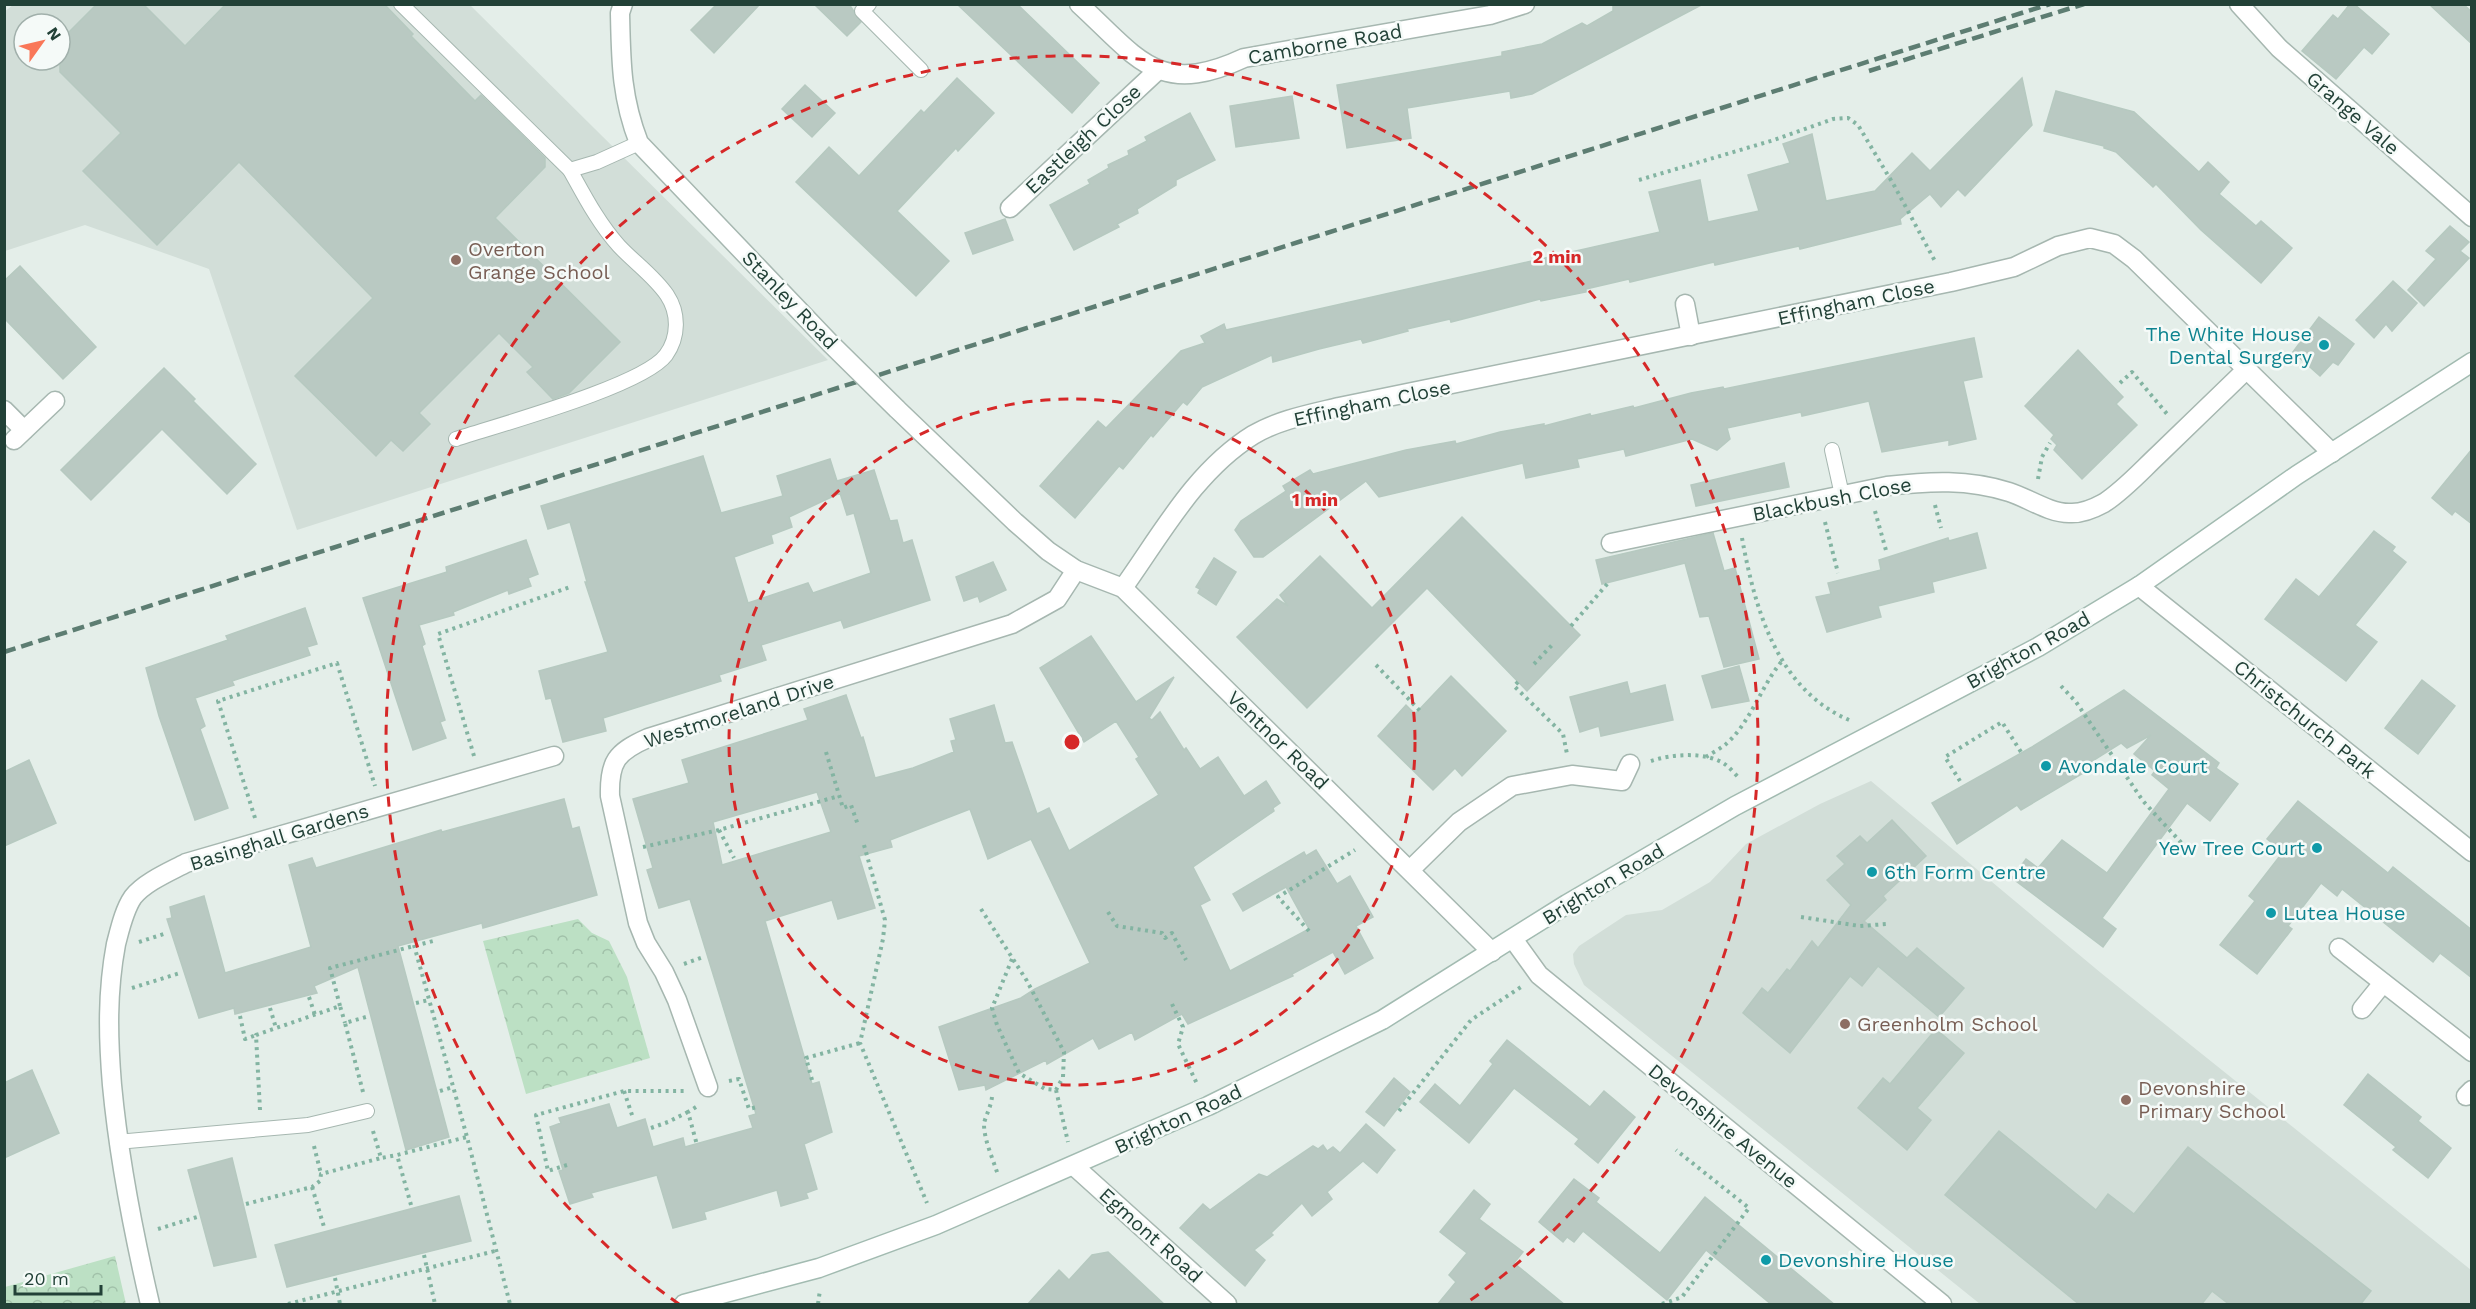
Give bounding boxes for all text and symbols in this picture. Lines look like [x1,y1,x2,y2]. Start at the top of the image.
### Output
north arrow [12,12,72,72]
street label: Camborne Road [1246,19,1404,69]
text: N [43,24,65,44]
street label: Grange Vale [2302,66,2404,160]
street label: Eastleigh Close [1020,79,1146,199]
place label: Overton Grange School [468,237,610,284]
street label: Stanley Road [737,246,843,354]
text: 2 min [1532,246,1582,267]
marker: Overton Grange School [449,253,463,267]
street label: Effingham Close [1775,274,1937,330]
place label: The White House Dental Surgery [2145,322,2313,369]
marker: The White House Dental Surgery [2317,338,2331,352]
street label: Effingham Close [1291,375,1453,431]
street label: Blackbush Close [1750,472,1914,526]
text: 1 min [1292,489,1338,510]
street label: Brighton Road [1962,606,2094,694]
street label: Christchurch Park [2229,654,2381,784]
street label: Westmoreland Drive [641,669,837,753]
street label: Ventnor Road [1222,686,1334,794]
centre of rings [1062,732,1082,752]
place label: Avondale Court [2058,754,2208,778]
marker: Avondale Court [2039,759,2053,773]
street label: Basinghall Gardens [187,798,371,876]
place label: Yew Tree Court [2159,836,2306,860]
street label: Brighton Road [1538,838,1668,930]
marker: Yew Tree Court [2310,841,2324,855]
place label: 6th Form Centre [1884,860,2046,884]
marker: 6th Form Centre [1865,865,1879,879]
place label: Lutea House [2283,901,2406,925]
marker: Lutea House [2264,906,2278,920]
place label: Greenholm School [1857,1012,2038,1036]
marker: Greenholm School [1838,1017,1852,1031]
street label: Devonshire Avenue [1644,1059,1802,1193]
place label: Devonshire Primary School [2138,1076,2285,1123]
street label: Brighton Road [1110,1079,1246,1159]
marker: Devonshire Primary School [2119,1093,2133,1107]
street label: Egmont Road [1094,1182,1208,1288]
place label: Devonshire House [1778,1248,1954,1272]
marker: Devonshire House [1759,1253,1773,1267]
scale bar [15,1258,100,1296]
text: 20 m [24,1268,69,1289]

